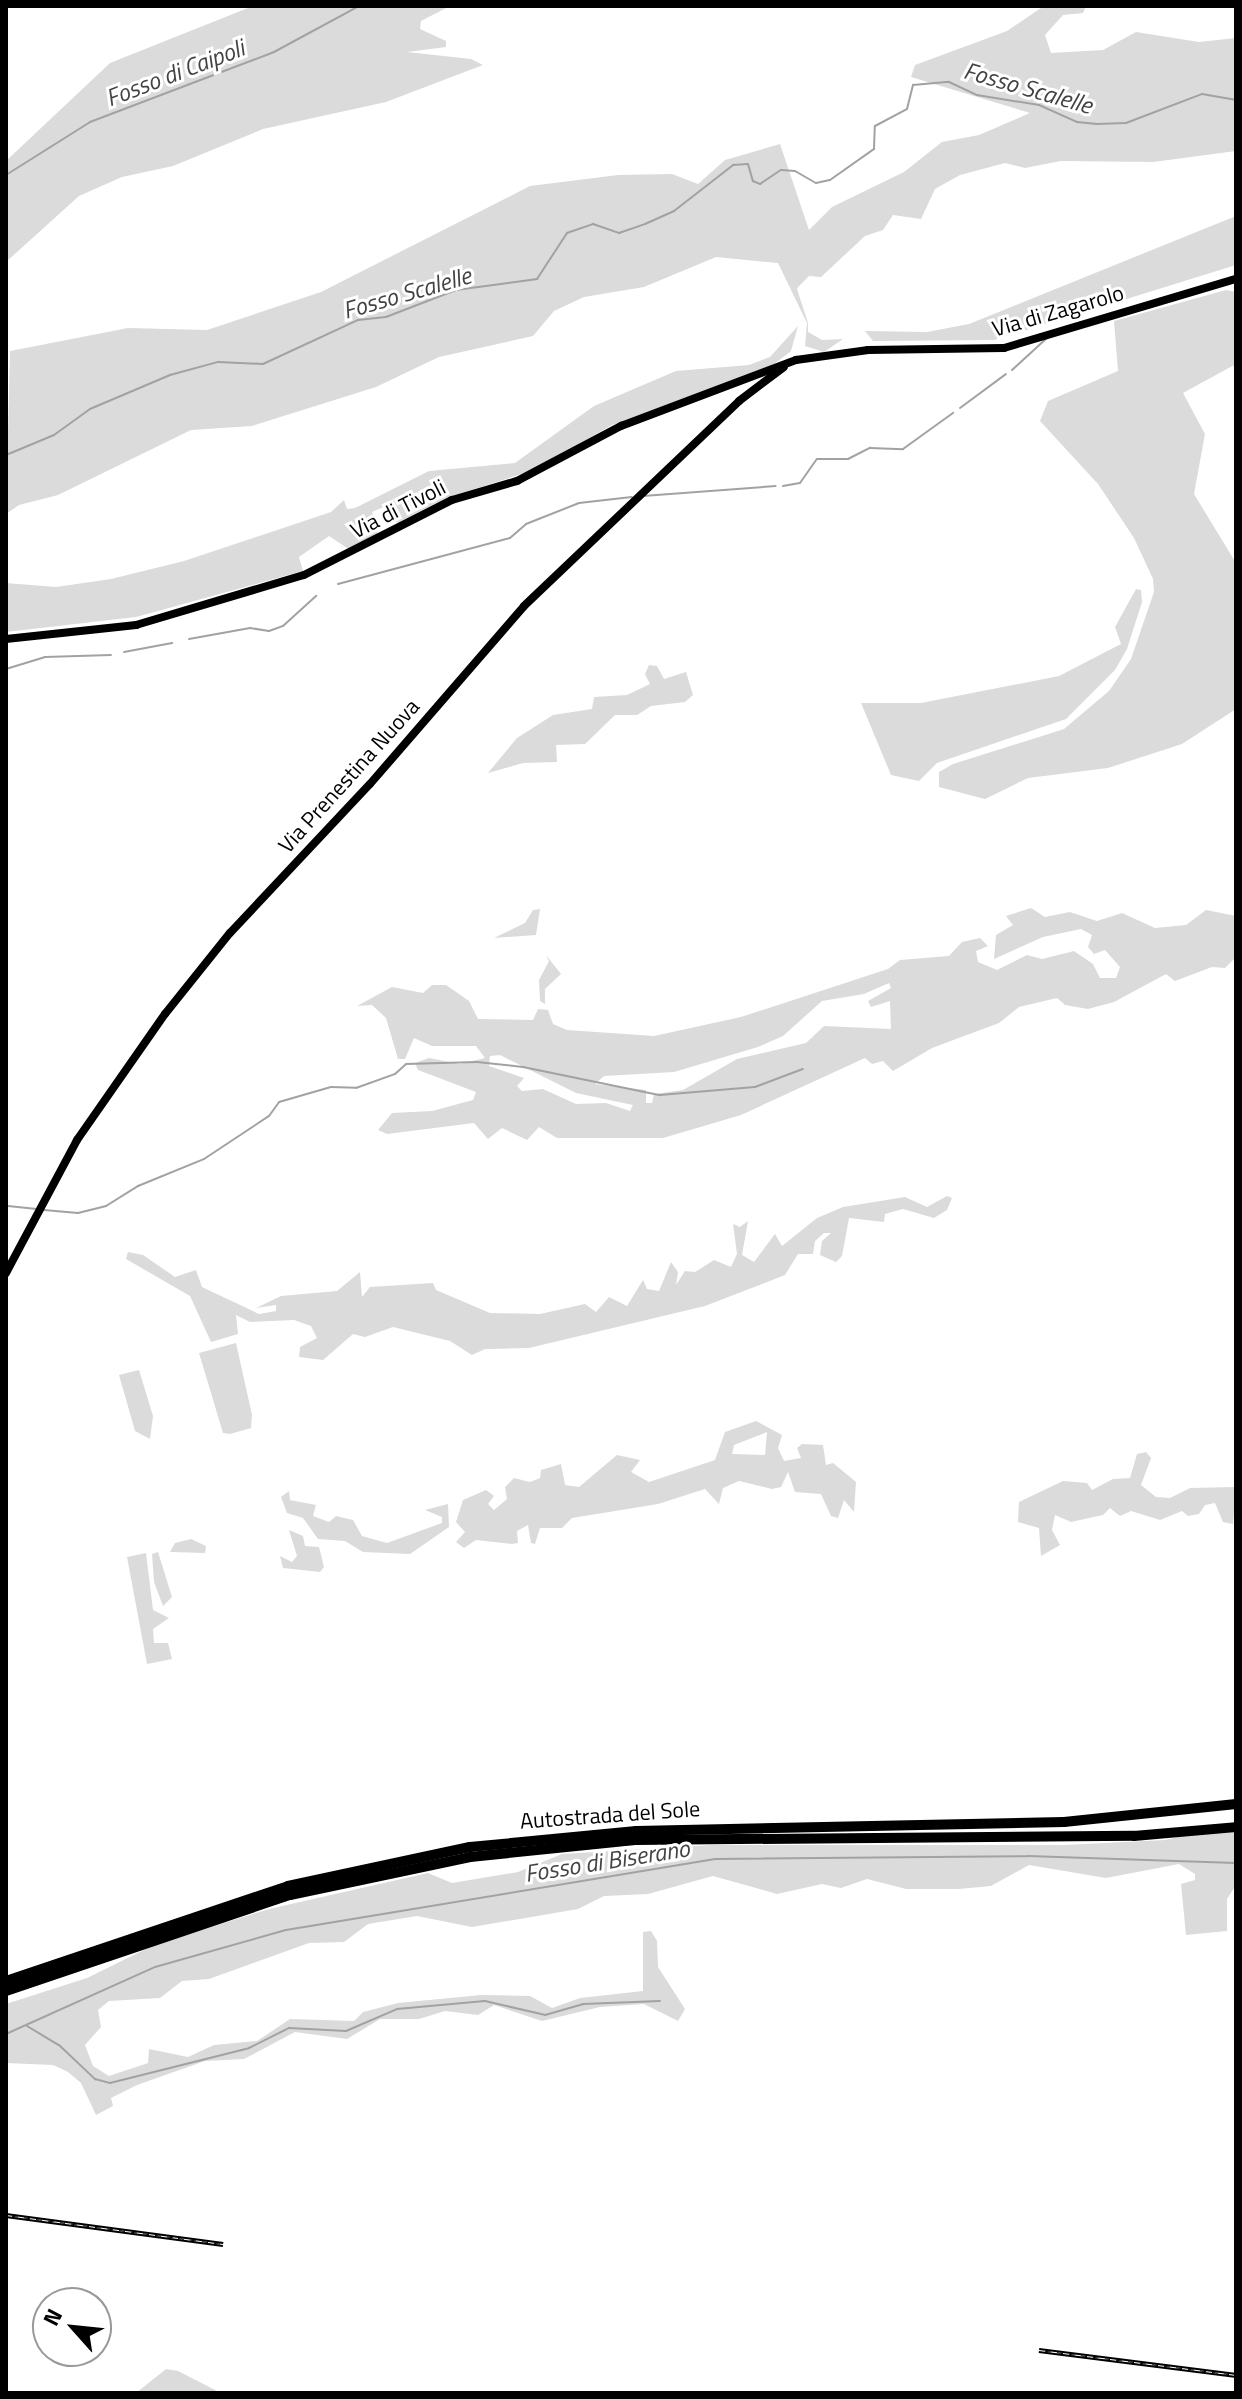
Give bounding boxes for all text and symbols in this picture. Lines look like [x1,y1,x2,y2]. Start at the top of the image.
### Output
water label: Fosso di Caipoli [102,33,248,113]
water label: Fosso Scalelle [961,56,1095,120]
water label: Fosso Scalelle [340,261,474,325]
street label: Via di Zagarolo [989,280,1127,342]
street label: Via di Tivoli [346,474,450,544]
street label: Via Prenestina Nuova [273,694,425,858]
street label: Autostrada del Sole [519,1796,701,1834]
water label: Fosso di Biserano [523,1834,691,1888]
north arrow [32,2287,112,2367]
text: N [34,2303,71,2332]

